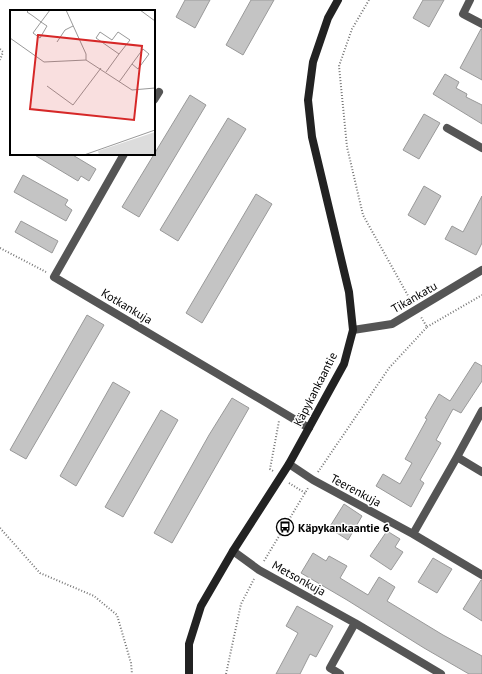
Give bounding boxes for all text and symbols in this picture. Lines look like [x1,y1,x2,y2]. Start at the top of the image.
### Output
inset map [10,10,155,155]
street label: Tikankatu [388,278,440,316]
street label: Kotkankuja [99,285,155,327]
street label: Käpykankaantie [290,349,340,429]
street label: Teerenkuja [328,470,384,510]
bus stop icon: Käpykankaantie 6 [275,517,295,537]
place label: Käpykankaantie 6 [298,520,390,535]
street label: Metsonkuja [270,557,329,599]

